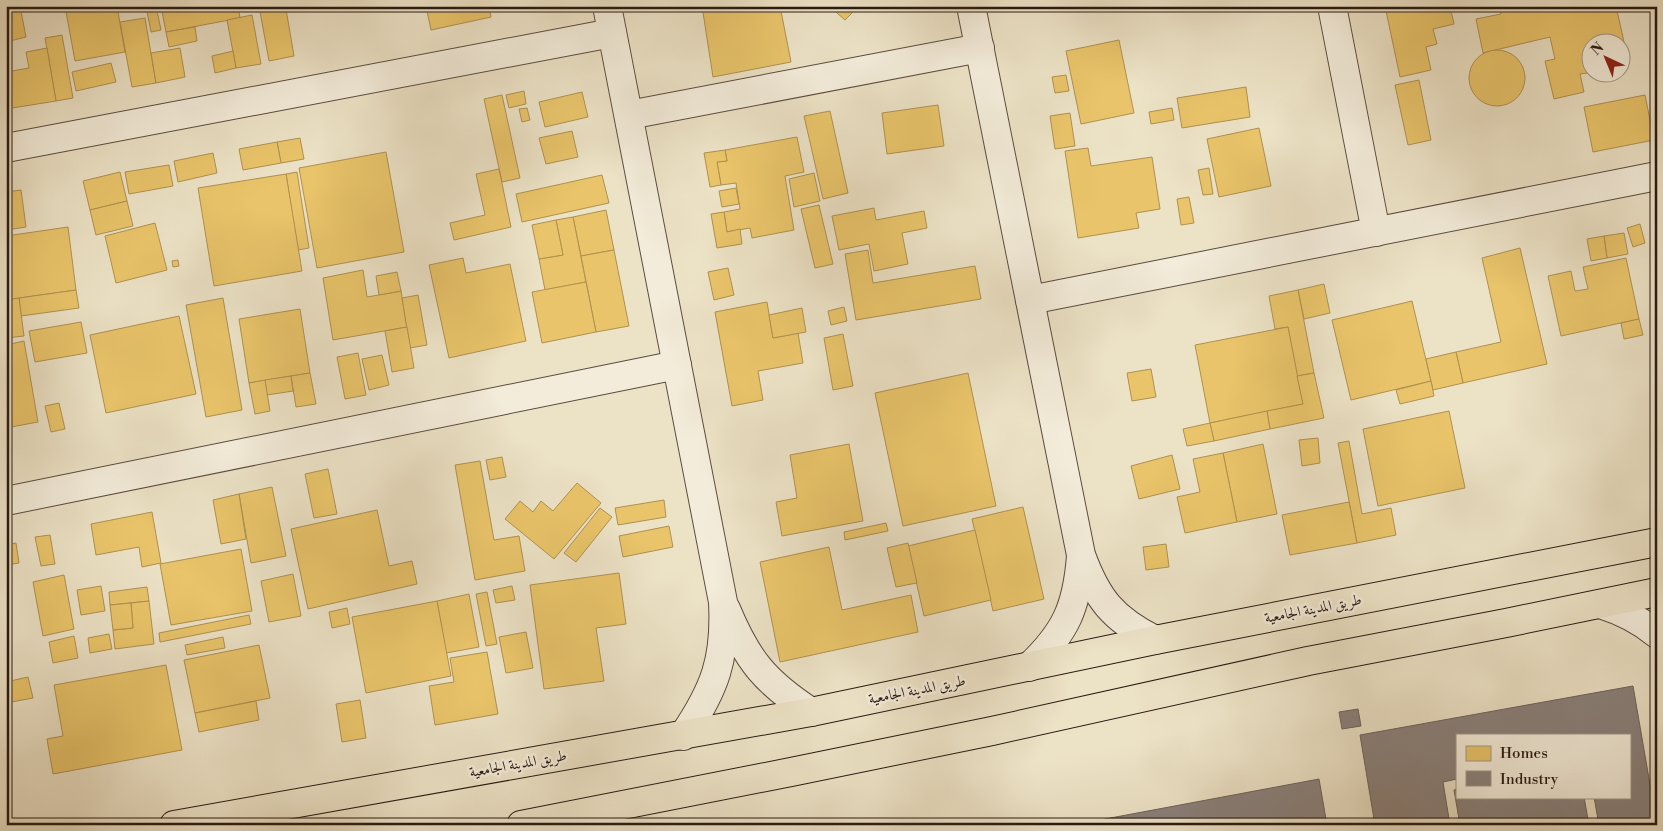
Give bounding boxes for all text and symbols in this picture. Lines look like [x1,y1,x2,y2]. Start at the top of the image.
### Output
north arrow [1580,32,1630,82]
text: N [1587,39,1608,60]
street label: طريق المدينة الجامعية [1263,590,1363,628]
street label: طريق المدينة الجامعية [867,671,967,709]
legend [1456,734,1630,798]
text: Homes [1500,744,1548,763]
street label: طريق المدينة الجامعية [468,746,568,782]
text: Industry [1500,770,1559,789]

